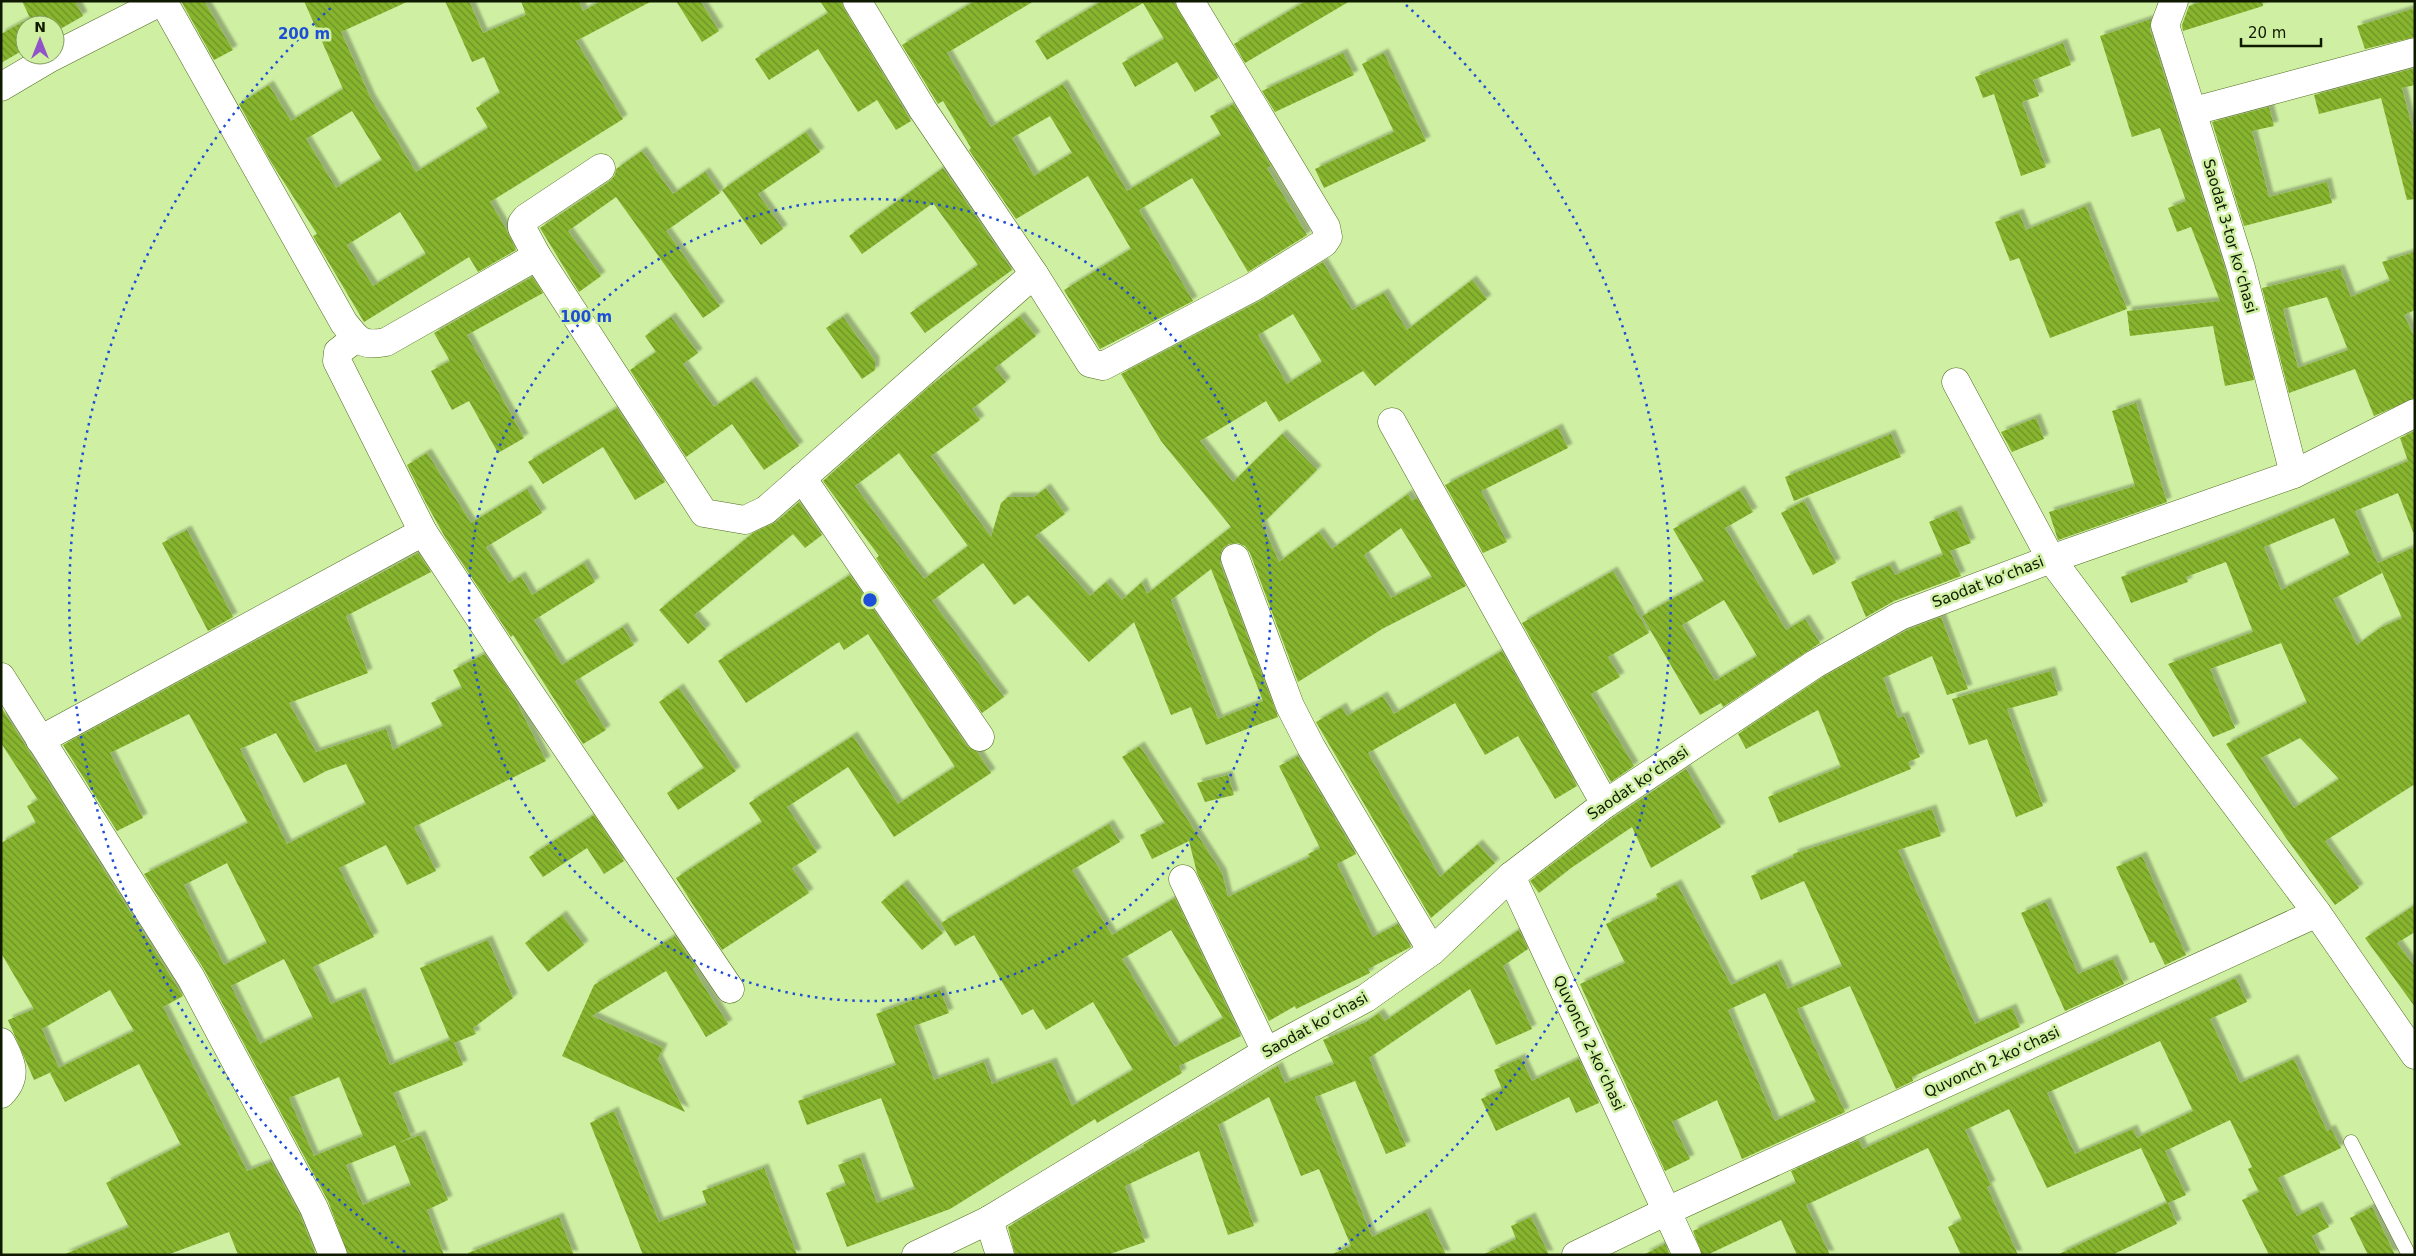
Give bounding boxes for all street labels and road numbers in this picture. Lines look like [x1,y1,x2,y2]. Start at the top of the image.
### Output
street label: Saodat 3-tor koʻchasi [2199,157,2261,315]
street label: Saodat koʻchasi [1930,552,2046,612]
street label: Saodat koʻchasi [1584,742,1692,824]
street label: Quvonch 2-koʻchasi [1550,972,1628,1114]
street label: Saodat koʻchasi [1259,988,1371,1062]
street label: Quvonch 2-koʻchasi [1921,1023,2063,1101]

